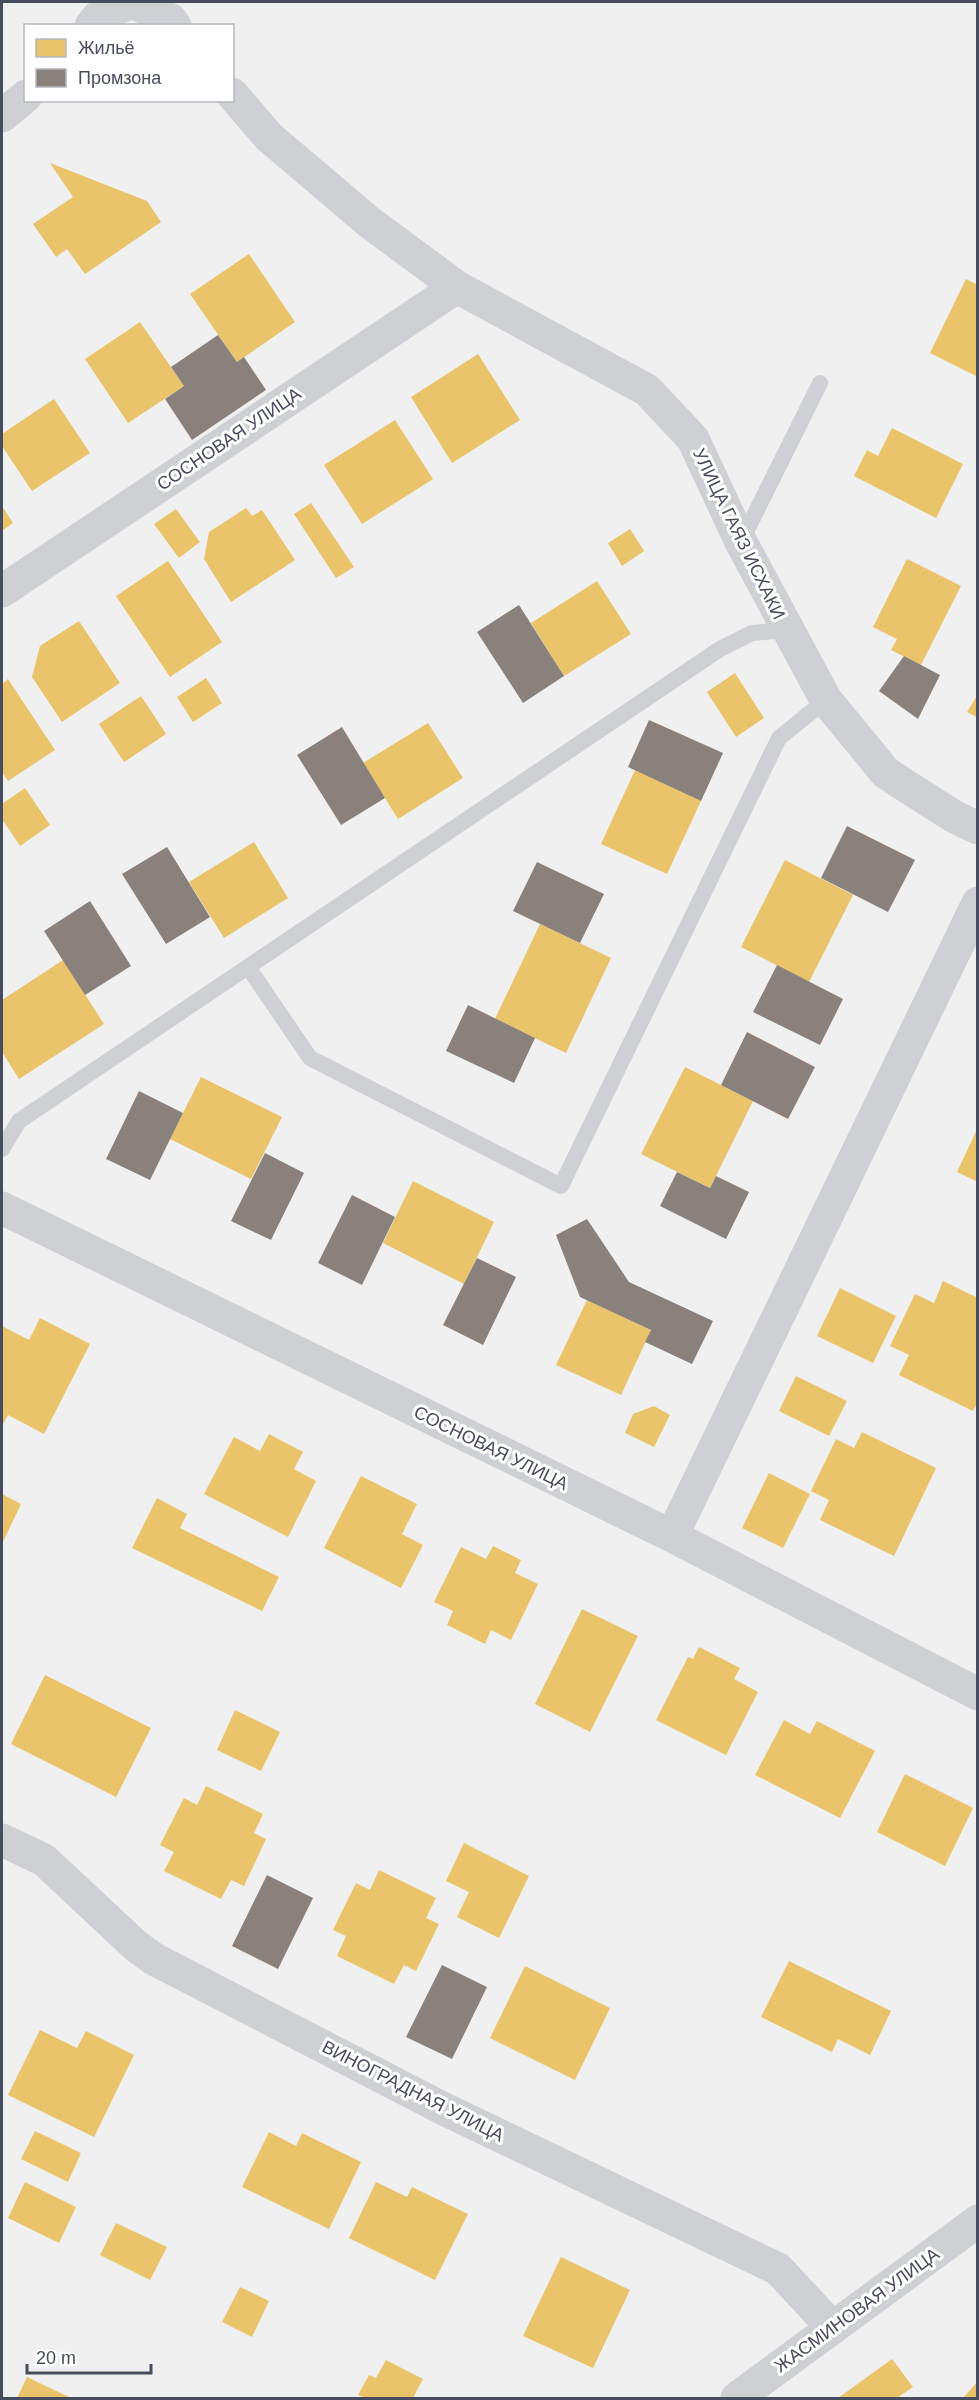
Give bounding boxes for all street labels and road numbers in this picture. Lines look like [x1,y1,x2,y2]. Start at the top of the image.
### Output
street label: СОСНОВАЯ УЛИЦА [153,383,305,495]
street label: УЛИЦА ГАЯЗ ИСХАКИ [689,445,789,623]
street label: СОСНОВАЯ УЛИЦА [411,1402,571,1494]
street label: ВИНОГРАДНАЯ УЛИЦА [319,2036,507,2146]
street label: ЖАСМИНОВАЯ УЛИЦА [771,2244,943,2376]

